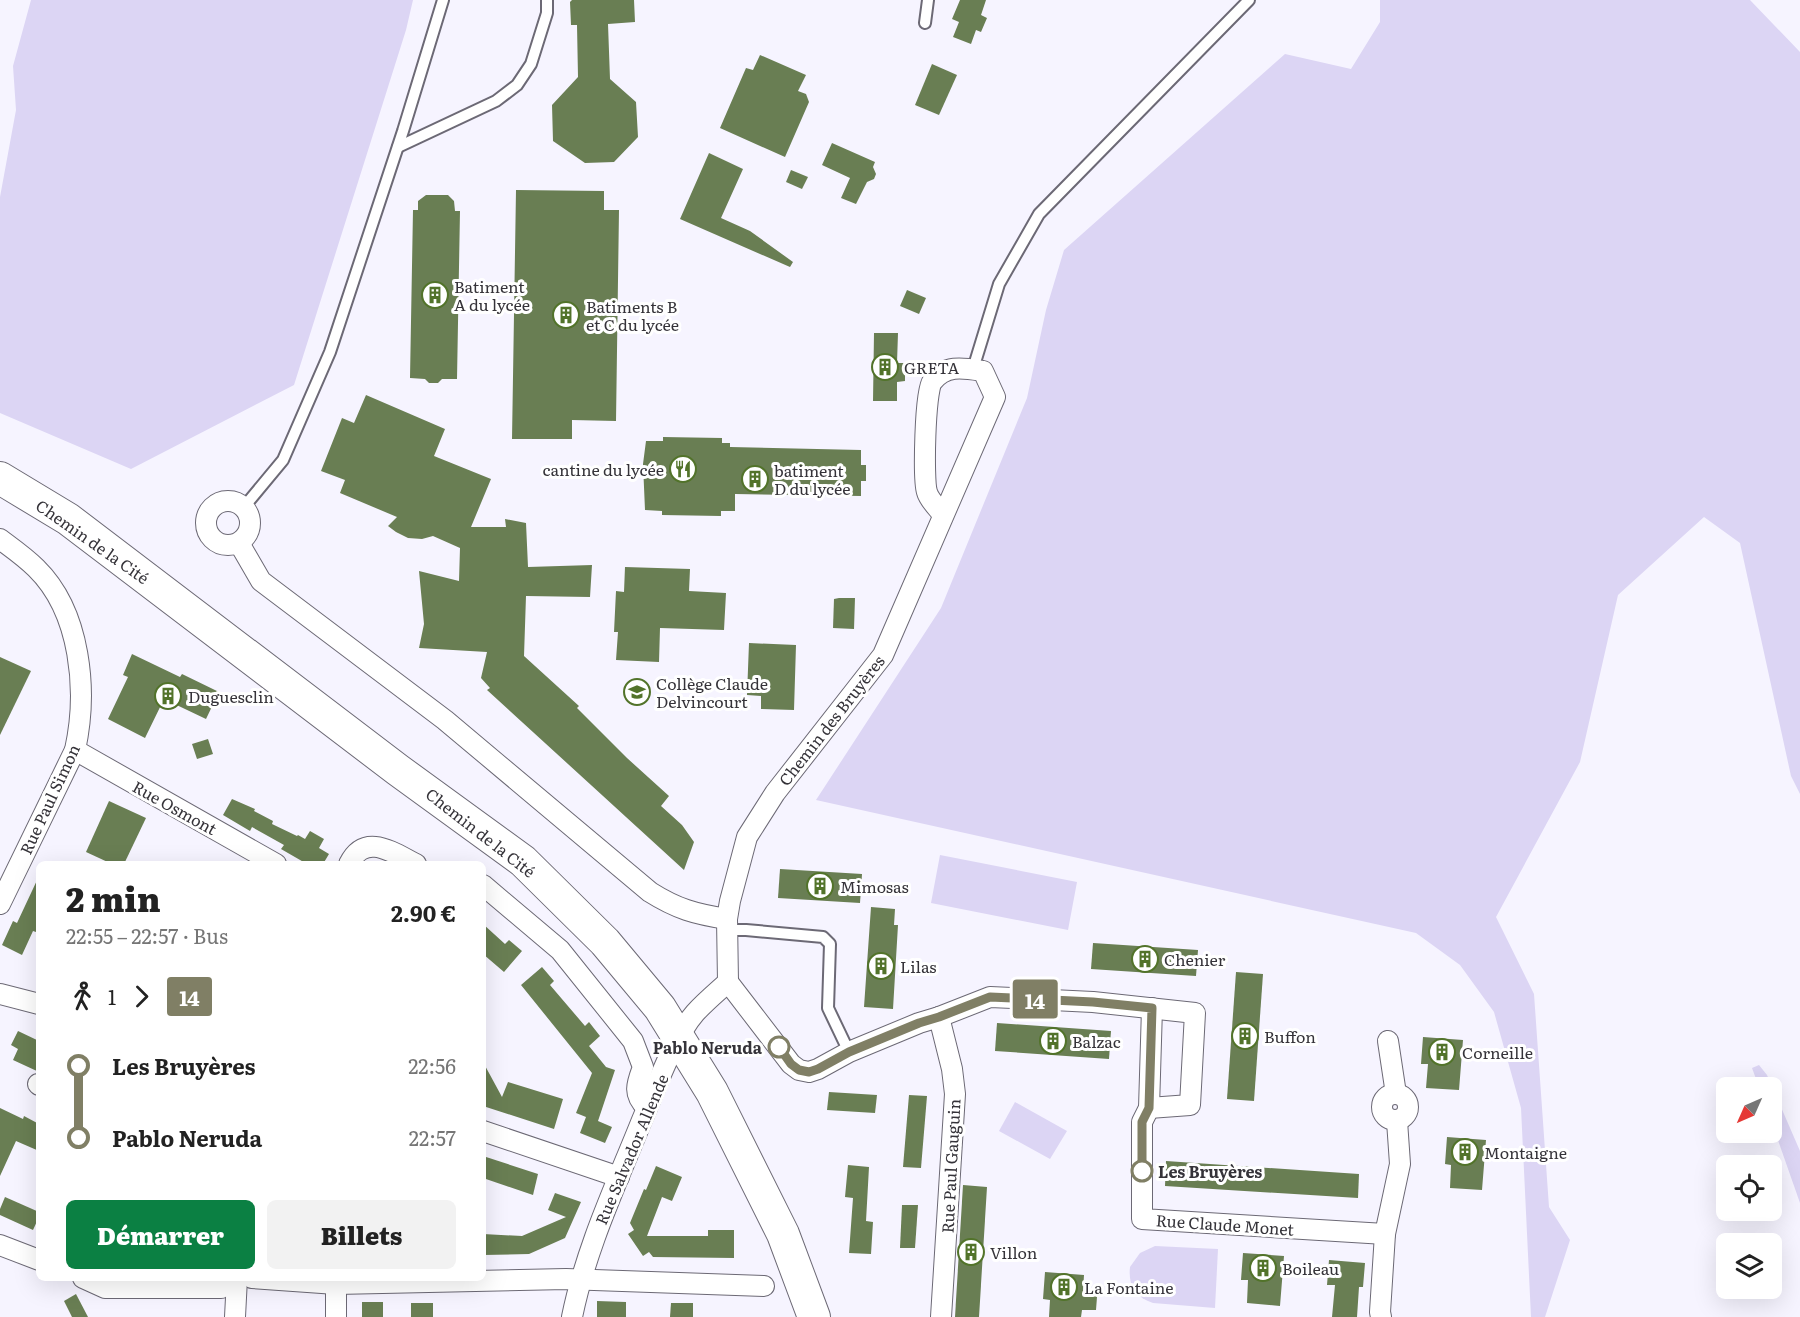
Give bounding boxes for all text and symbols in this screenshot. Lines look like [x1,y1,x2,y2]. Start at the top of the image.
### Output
place label: Batiment A du lycée [454,274,530,316]
building icon: Batiment A du lycée [420,280,450,310]
place label: Batiments B et C du lycée [586,294,679,336]
building icon: Batiments B et C du lycée [551,300,581,330]
building icon: GRETA [870,352,900,382]
place label: GRETA [904,355,960,379]
restaurant icon: cantine du lycée [668,454,698,484]
place label: cantine du lycée [543,457,664,481]
place label: batiment D du lycée [774,458,851,500]
building icon: batiment D du lycée [740,464,770,494]
street label: Chemin de la Cité [31,493,155,589]
street label: Chemin des Bruyères [772,650,890,790]
place label: Collège Claude Delvincourt [656,671,768,713]
school or university icon: Collège Claude Delvincourt [622,677,652,707]
building icon: Duguesclin [153,681,183,711]
place label: Duguesclin [188,684,274,708]
street label: Rue Paul Simon [13,740,85,858]
street label: Rue Osmont [128,774,222,840]
street label: Chemin de la Cité [421,781,541,883]
building icon: Mimosas [805,871,835,901]
text: 2 min [66,873,161,922]
place label: Mimosas [840,874,909,898]
text: 2.90 € [391,896,456,929]
text: 22:55 – 22:57 · Bus [66,920,228,950]
building icon: Chenier [1130,944,1160,974]
place label: Chenier [1164,947,1226,971]
building icon: Lilas [866,951,896,981]
place label: Lilas [900,954,937,978]
icon: walk [66,980,99,1013]
icon: forward [125,980,158,1013]
line badge: 14 [1008,980,1062,1018]
text: 1 [108,981,116,1011]
text: 14 [179,981,200,1012]
text: 14 [1025,984,1045,1015]
building icon: Buffon [1230,1021,1260,1051]
place label: Buffon [1264,1024,1316,1048]
building icon: Balzac [1038,1026,1068,1056]
place label: Balzac [1072,1029,1121,1053]
place label: Pablo Neruda [653,1035,763,1059]
marker: Pablo Neruda [768,1036,790,1058]
building icon: Corneille [1427,1037,1457,1067]
place label: Corneille [1462,1040,1533,1064]
text: Les Bruyères [112,1049,255,1082]
text: 22:56 [408,1050,456,1080]
street label: Rue Salvador Allende [588,1070,674,1228]
north arrow [1716,1077,1782,1143]
map controls [1716,1077,1782,1299]
street label: Rue Paul Gauguin [934,1098,966,1234]
text: Pablo Neruda [112,1121,262,1154]
text: 22:57 [409,1122,456,1152]
building icon: Montaigne [1450,1137,1480,1167]
place label: Montaigne [1484,1140,1567,1164]
button: locate [1716,1155,1782,1221]
place label: Les Bruyères [1158,1159,1262,1183]
marker: Les Bruyères [1131,1160,1153,1182]
button: Démarrer [66,1200,255,1269]
button: Billets [267,1200,456,1269]
street label: Rue Claude Monet [1155,1207,1295,1241]
button: layers [1716,1233,1782,1299]
building icon: Villon [956,1237,986,1267]
place label: Villon [990,1240,1038,1264]
building icon: Boileau [1248,1253,1278,1283]
place label: Boileau [1282,1256,1339,1280]
building icon: La Fontaine [1049,1272,1079,1302]
place label: La Fontaine [1084,1275,1174,1299]

